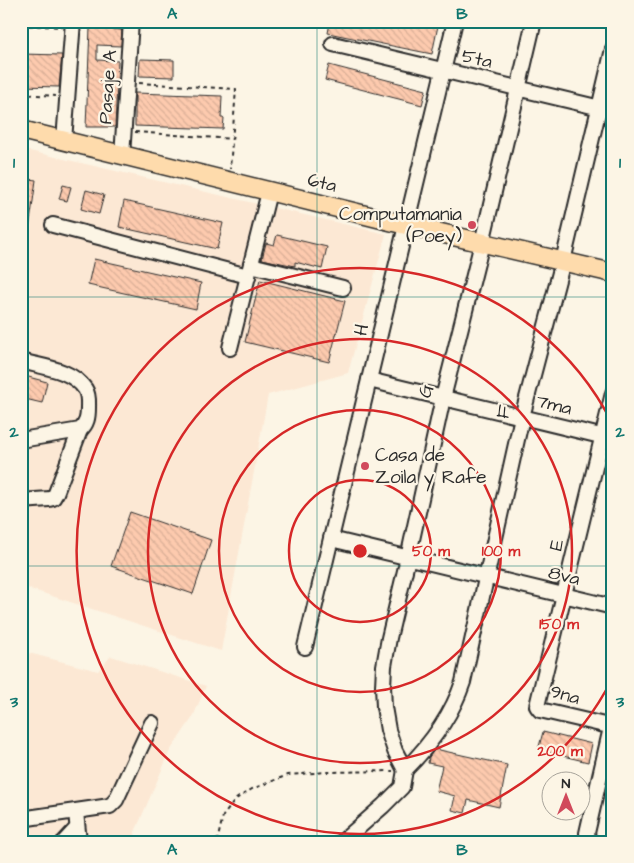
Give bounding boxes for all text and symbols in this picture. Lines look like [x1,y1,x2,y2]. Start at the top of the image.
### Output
text: A [167,3,178,25]
text: B [456,3,468,25]
street label: 5ta [459,42,495,76]
street label: Pasaje A [92,49,124,125]
text: 1 [13,152,16,174]
text: 1 [619,152,622,174]
street label: 6ta [305,166,340,200]
place label: Computamania (Poey) [339,201,462,251]
marker: Computamania (Poey) [466,219,478,231]
street label: H [348,321,376,339]
street label: G [411,382,441,400]
street label: 7ma [533,388,575,423]
street label: F [489,402,519,422]
text: 2 [8,421,19,443]
text: 2 [614,421,625,443]
place label: Casa de Zoila y Rafe [375,442,487,492]
marker: Casa de Zoila y Rafe [359,460,371,472]
street label: E [543,536,571,554]
text: 50 m [412,541,450,562]
text: 100 m [482,541,521,562]
centre of rings [351,542,369,560]
street label: 8va [545,559,583,593]
text: 150 m [539,614,579,635]
street label: 9na [547,678,583,712]
text: 3 [9,691,19,713]
text: 3 [615,691,625,713]
text: 200 m [536,741,583,762]
north arrow [542,770,592,820]
text: N [562,774,571,794]
text: A [167,839,178,861]
text: B [456,839,468,861]

